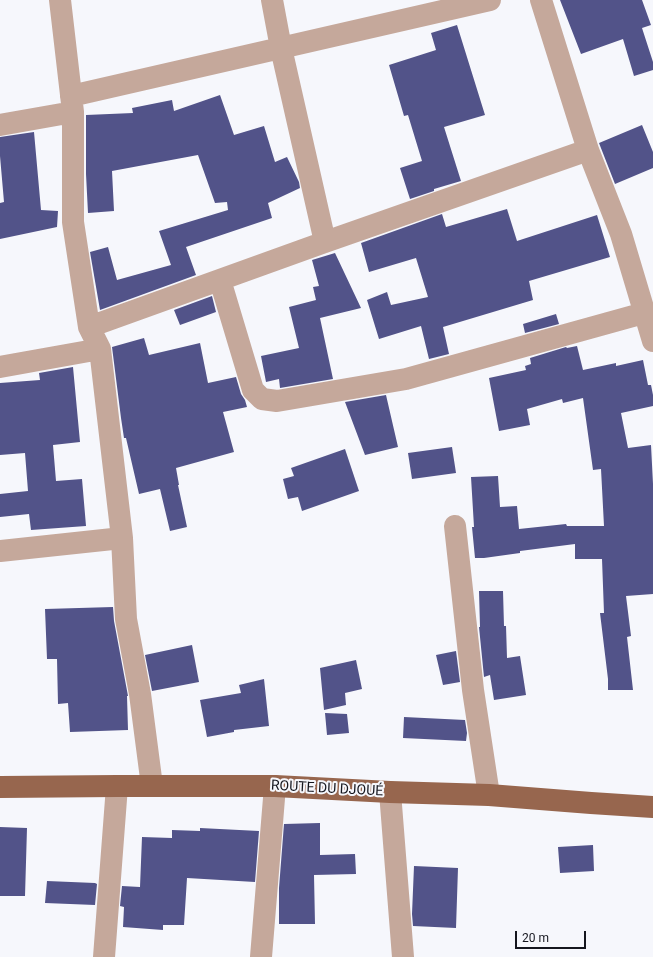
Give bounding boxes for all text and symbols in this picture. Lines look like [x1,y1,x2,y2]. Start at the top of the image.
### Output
street label: ROUTE DU DJOUÉ [270,778,384,800]
scale bar [517,923,588,949]
text: 20 m [522,931,549,945]

